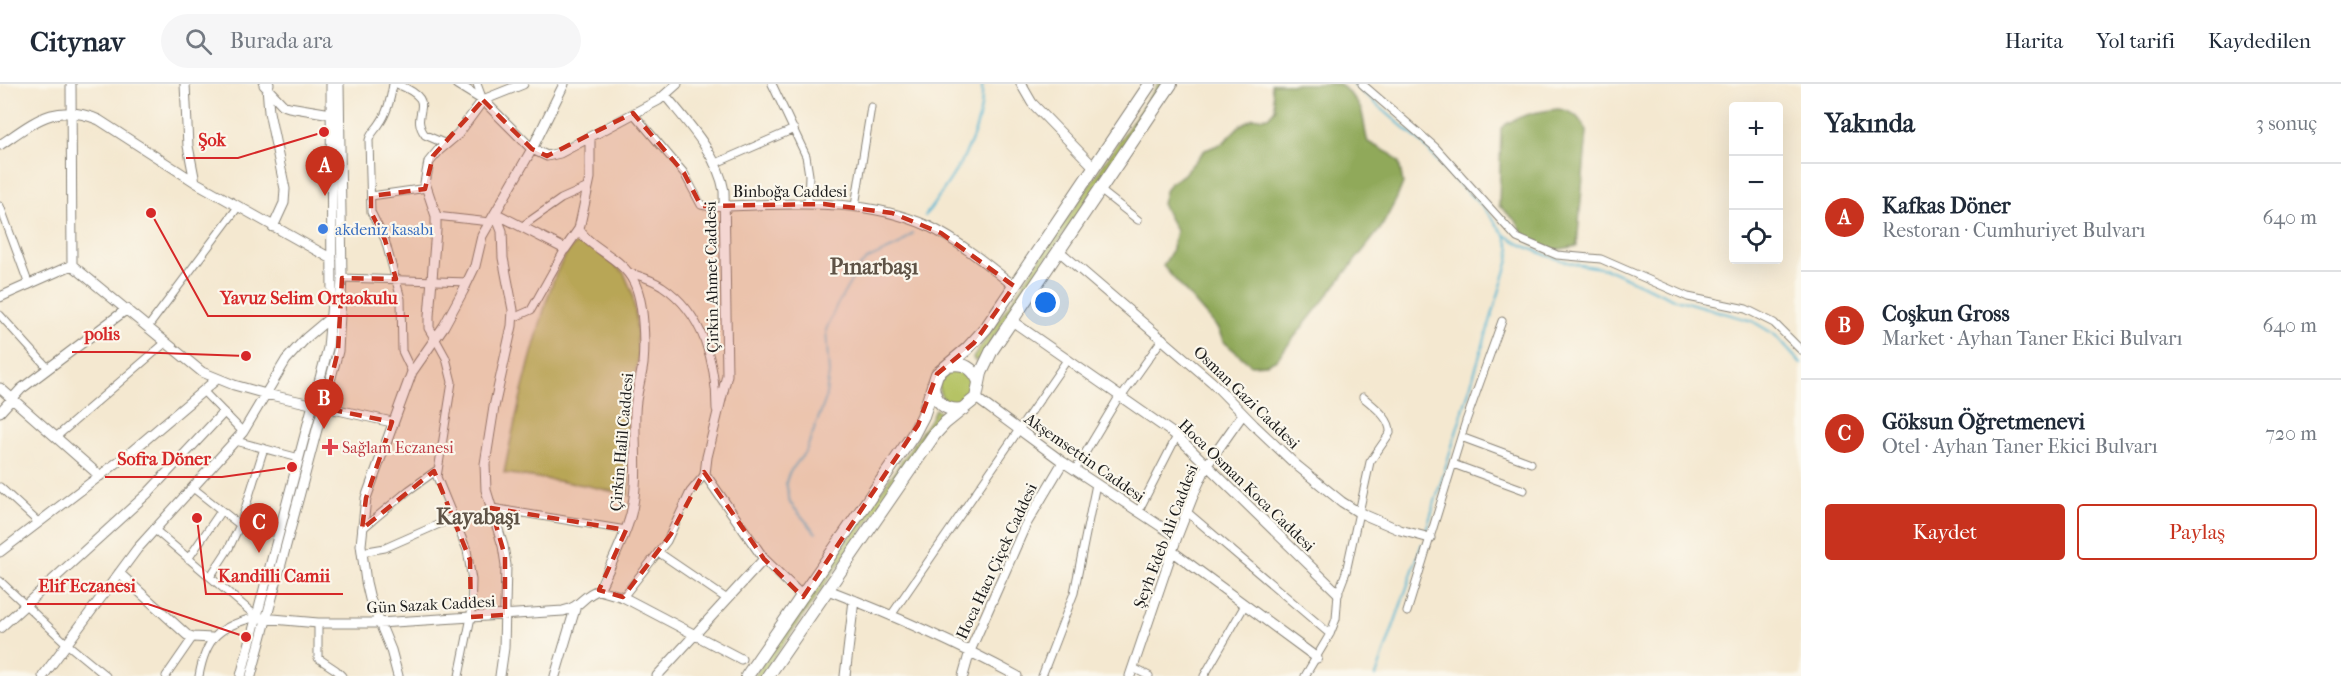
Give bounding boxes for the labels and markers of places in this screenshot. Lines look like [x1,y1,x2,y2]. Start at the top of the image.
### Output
callout: Şok [186,122,238,158]
pin: A [306,147,344,196]
place label: akdeniz kasabı [335,220,434,239]
marker: akdeniz kasabı [316,222,330,236]
callout: Yavuz Selim Ortaokulu [208,280,409,316]
callout: polis [72,316,132,352]
pin: B [304,380,344,429]
place label: Sağlam Eczanesi [342,438,454,457]
marker: Sağlam Eczanesi [323,440,337,454]
callout: Sofra Döner [105,441,222,477]
pin: C [240,504,278,553]
callout: Kandilli Camii [206,558,343,594]
callout: Elif Eczanesi [27,568,148,604]

